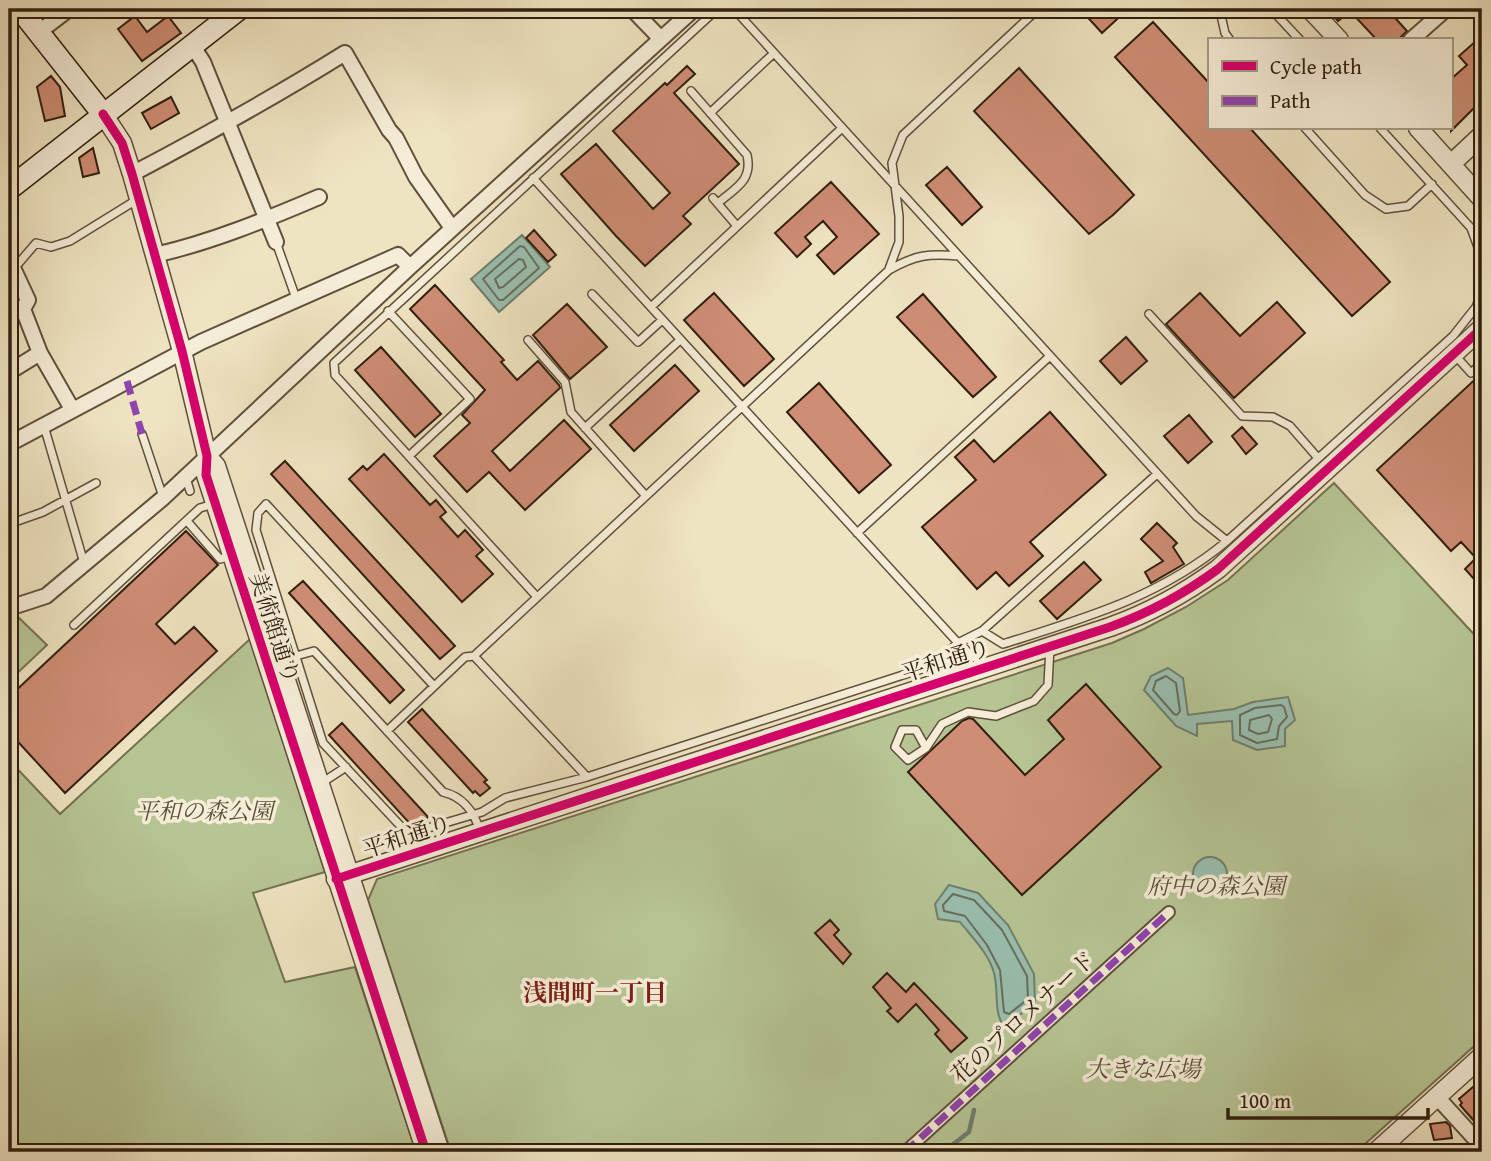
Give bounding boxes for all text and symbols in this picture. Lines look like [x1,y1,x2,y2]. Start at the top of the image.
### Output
legend [1208,38,1452,130]
text: Cycle path [1270,51,1362,82]
text: Path [1270,85,1311,116]
street label: 美術館通り [242,568,309,688]
street label: 平和通り [897,630,995,689]
park label: 平和の森公園 [135,794,277,827]
street label: 平和通り [358,806,456,865]
park label: 府中の森公園 [1147,869,1289,902]
street label: 花のプロメナード [943,943,1102,1090]
district label: 浅間町一丁目 [523,975,667,1010]
park label: 大きな広場 [1086,1052,1203,1085]
scale bar [1228,1077,1428,1121]
text: 100 m [1239,1085,1291,1116]

